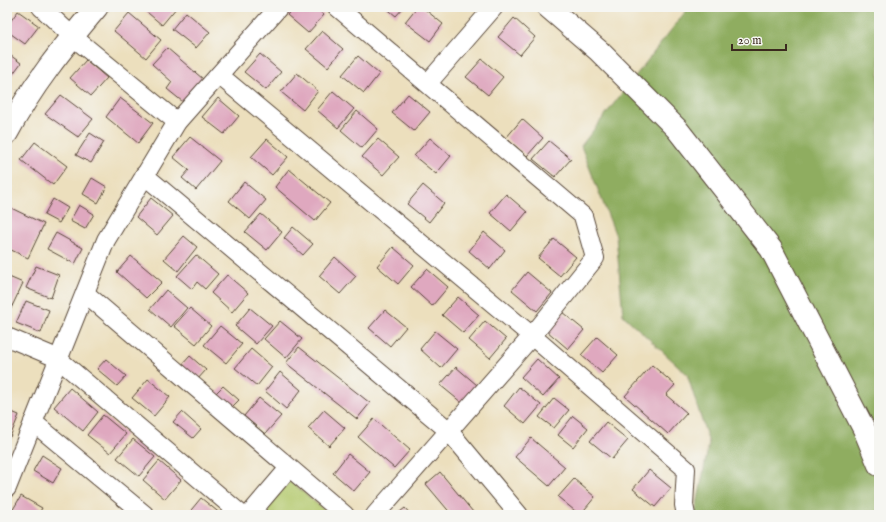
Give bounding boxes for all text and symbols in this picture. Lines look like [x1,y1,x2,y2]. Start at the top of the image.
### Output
scale bar [732,26,786,52]
text: 20 m [738,33,761,48]

